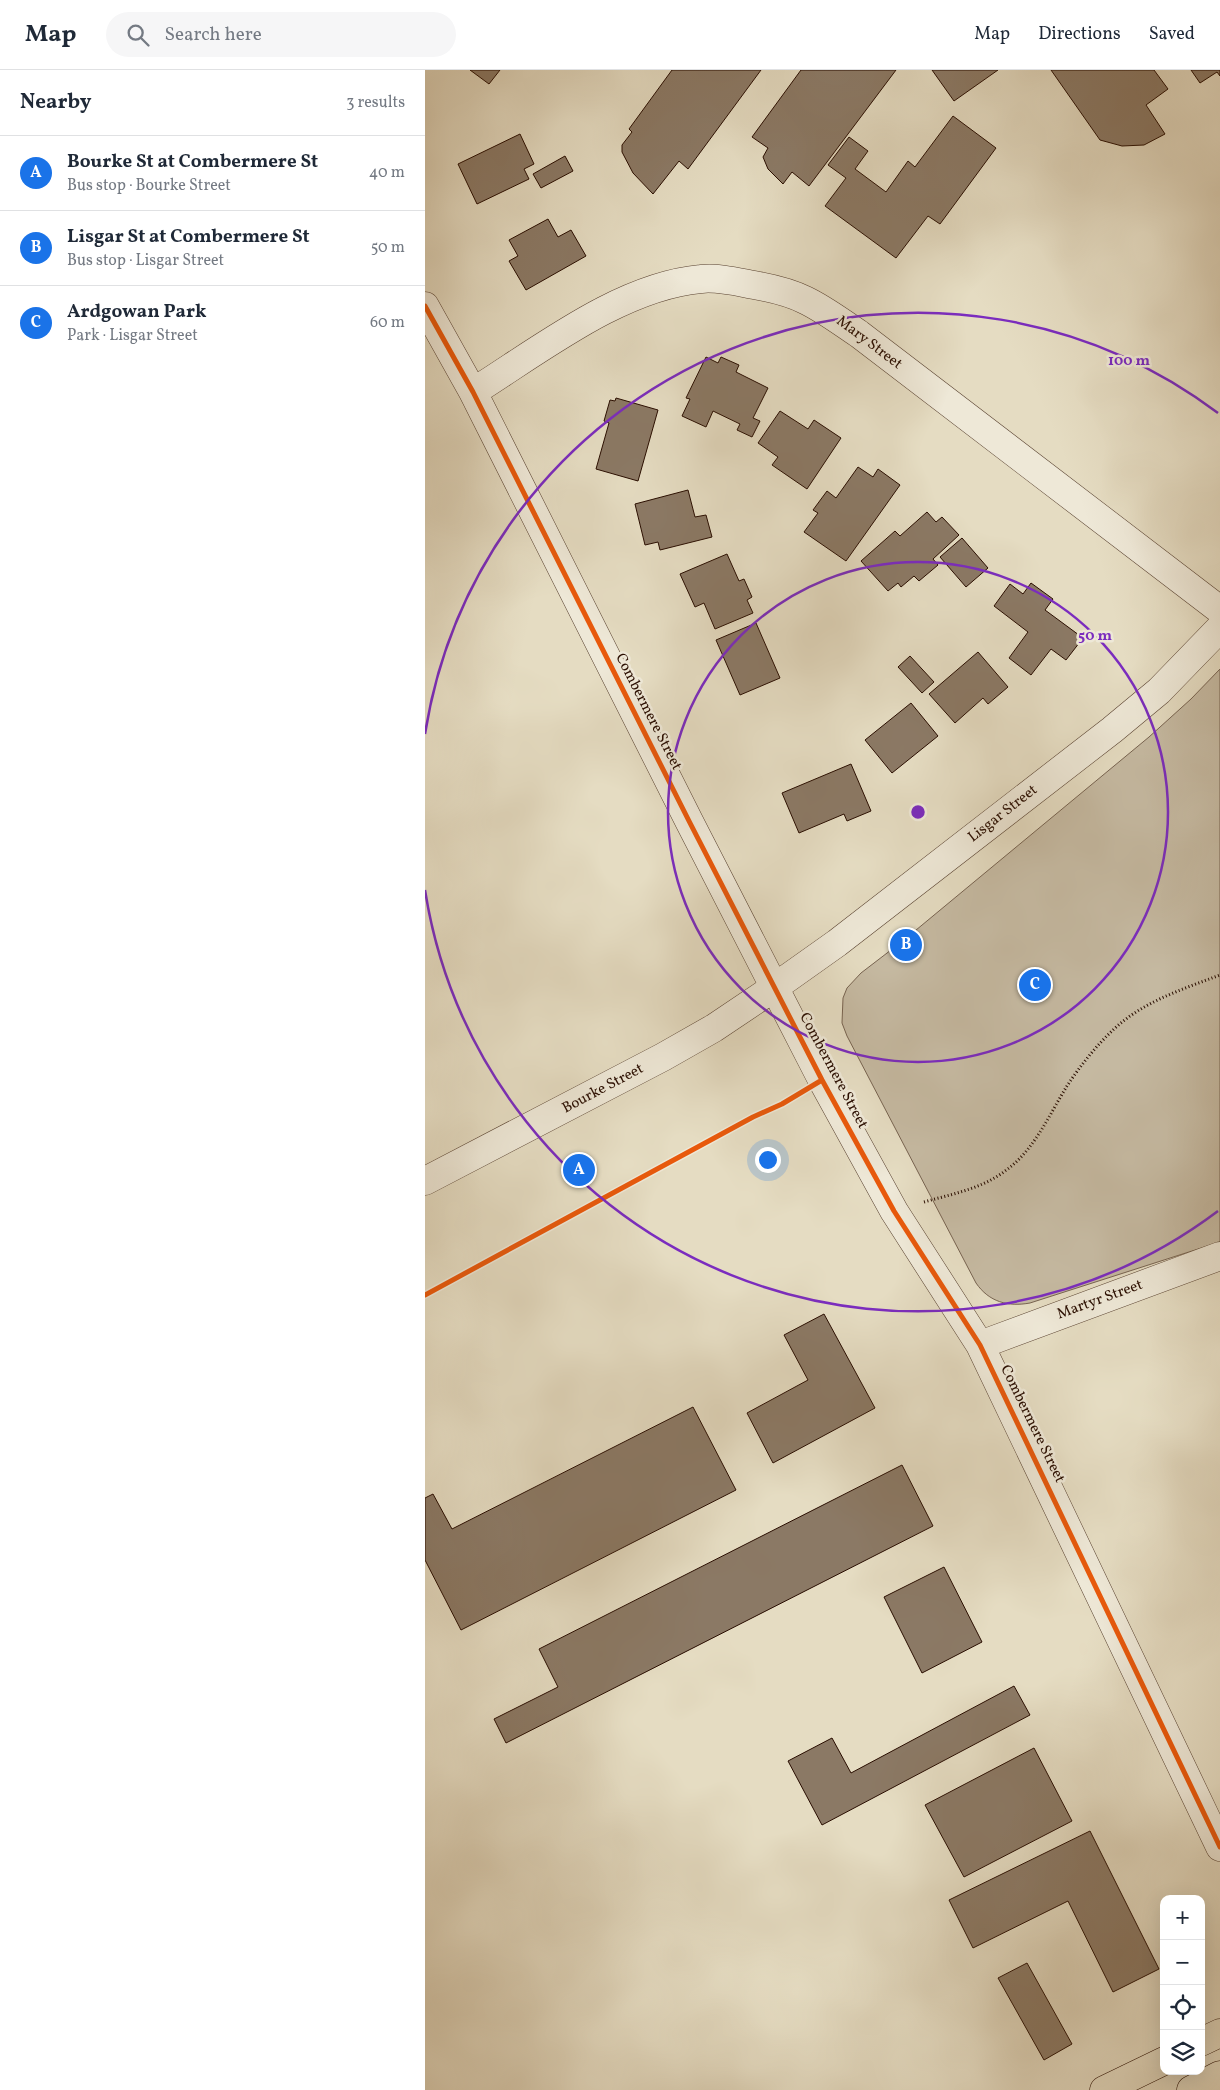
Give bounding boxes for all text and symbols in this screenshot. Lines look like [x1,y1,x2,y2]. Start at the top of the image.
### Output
search box [106,12,456,57]
text: Map [25,18,76,52]
icon: search [124,21,152,49]
text: Search here [164,22,262,48]
text: Map [974,22,1010,47]
text: Directions [1038,22,1121,47]
text: Saved [1149,22,1195,47]
text: Nearby [20,88,91,117]
text: 3 results [346,92,405,114]
text: Bourke St at Combermere St [67,149,318,175]
text: A [30,162,42,184]
text: 40 m [369,162,405,184]
text: Bus stop · Bourke Street [67,175,231,197]
text: Lisgar St at Combermere St [67,224,310,250]
text: B [31,237,41,259]
text: 50 m [371,237,405,259]
text: Bus stop · Lisgar Street [67,250,224,272]
text: Ardgowan Park [67,299,207,325]
street label: Mary Street [832,311,906,375]
text: C [31,312,41,334]
text: 60 m [370,312,405,334]
text: Park · Lisgar Street [67,325,198,347]
text: 100 m [1108,351,1151,372]
text: 50 m [1078,626,1112,647]
street label: Combermere Street [609,650,687,774]
street label: Lisgar Street [964,780,1042,848]
centre of rings [909,803,927,821]
pin: B [890,926,922,964]
pin: C [1019,966,1051,1004]
street label: Combermere Street [794,1009,872,1133]
street label: Bourke Street [559,1059,647,1119]
your location [755,1147,781,1173]
pin: A [563,1151,595,1189]
street label: Martyr Street [1054,1275,1146,1325]
street label: Combermere Street [994,1362,1070,1486]
map controls [1160,1895,1205,2075]
button: + [1160,1895,1205,1940]
button: − [1160,1940,1205,1985]
button: locate [1160,1985,1205,2030]
button: layers [1160,2030,1205,2075]

